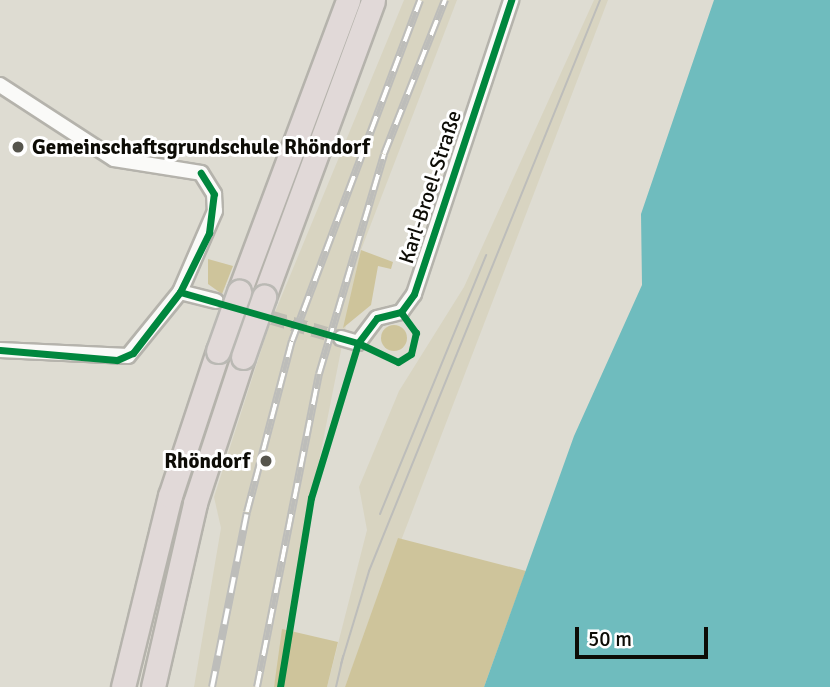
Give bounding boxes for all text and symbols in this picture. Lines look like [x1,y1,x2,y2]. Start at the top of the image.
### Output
street label: Karl-Broel-Straße [393,107,467,267]
place label: Gemeinschaftsgrundschule Rhöndorf [32,134,370,160]
marker: Gemeinschaftsgrundschule Rhöndorf [10,139,26,155]
place label: Rhöndorf [164,448,250,474]
marker: Rhöndorf [256,451,276,471]
scale bar [578,614,711,658]
text: 50 m [588,626,632,652]

